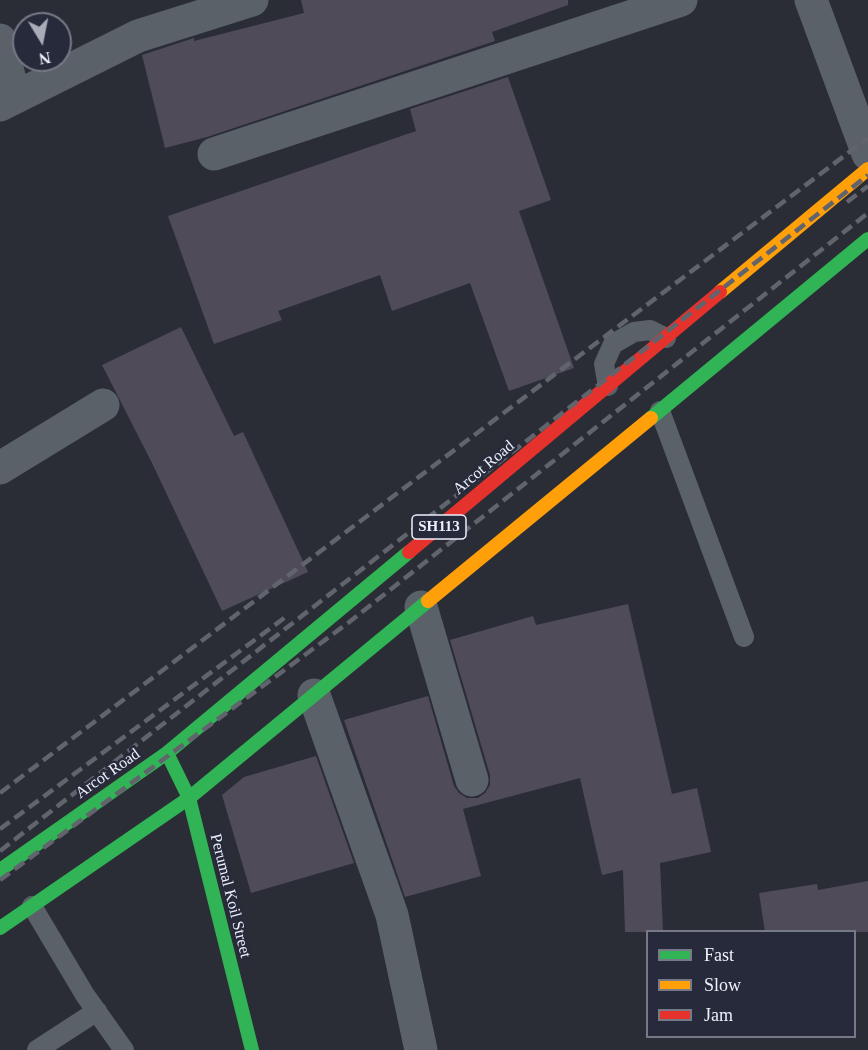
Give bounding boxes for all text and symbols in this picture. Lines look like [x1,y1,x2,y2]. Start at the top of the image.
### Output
north arrow [12,12,72,72]
text: N [38,49,52,68]
street label: Arcot Road [449,437,519,499]
road number: SH113 [412,515,466,539]
street label: Arcot Road [72,745,144,803]
street label: Perumal Koil Street [205,832,255,960]
legend [646,930,856,1038]
text: Fast [704,945,734,965]
text: Slow [704,975,741,995]
text: Jam [704,1005,733,1025]

